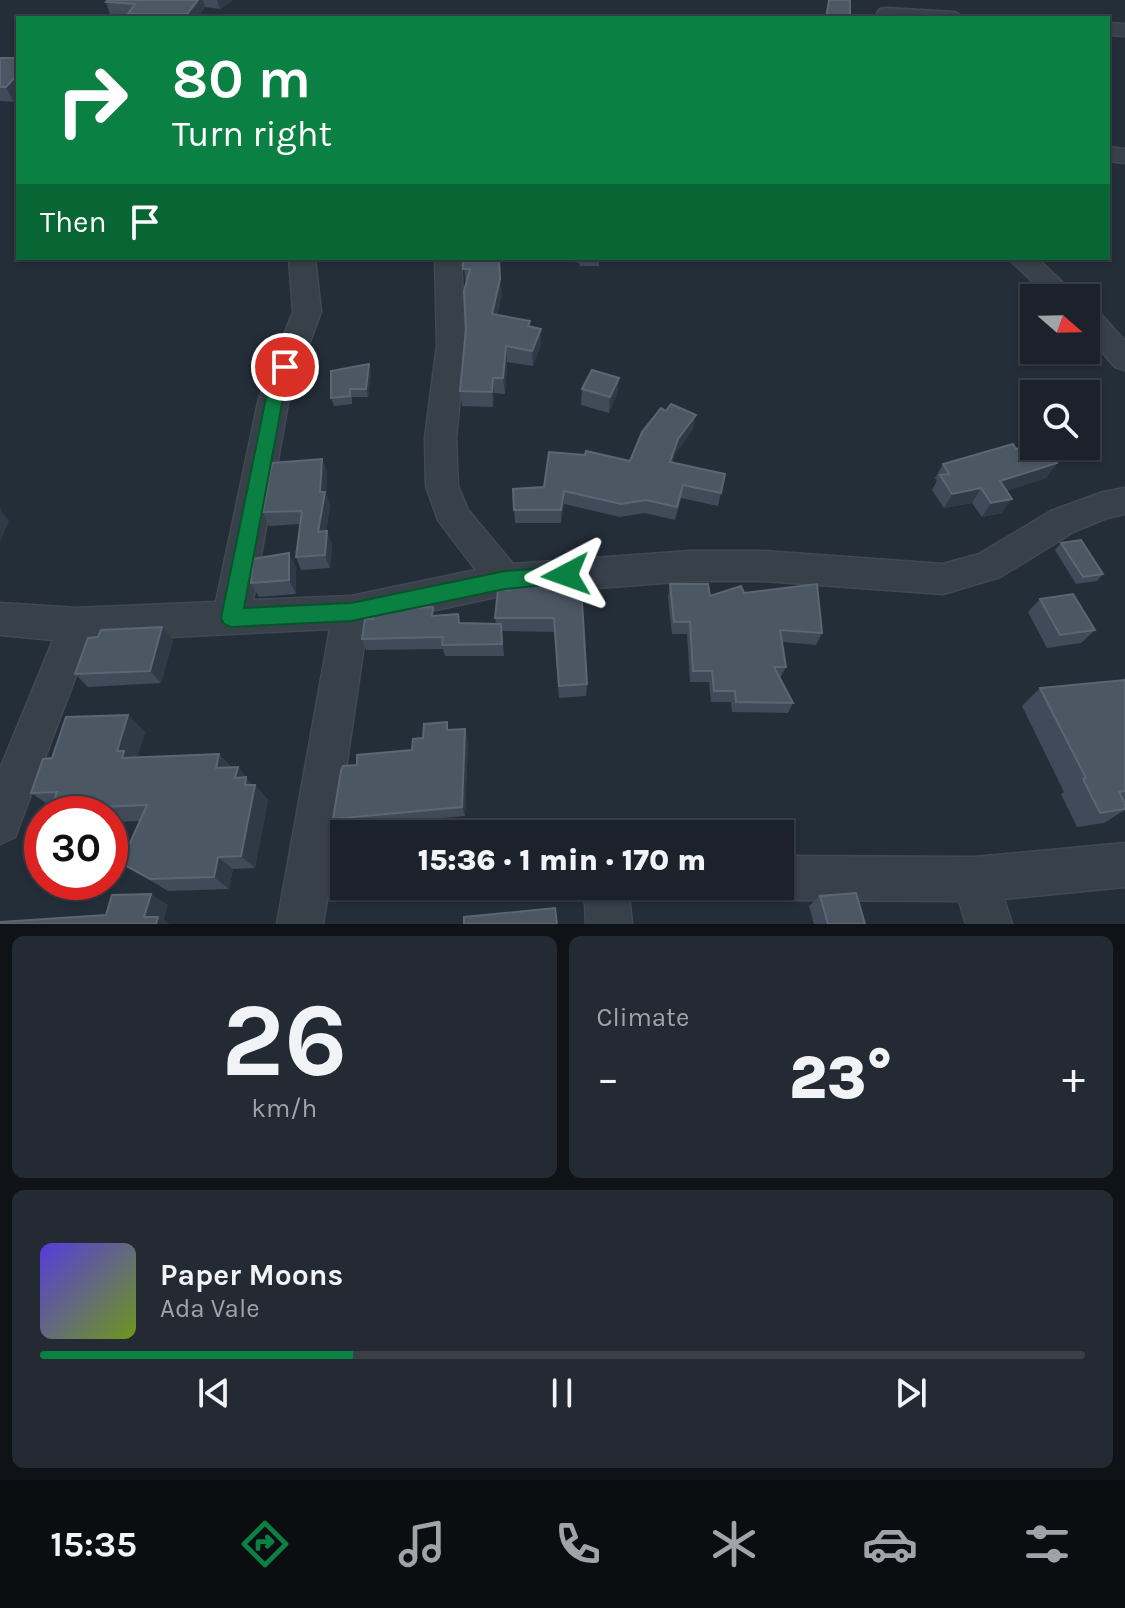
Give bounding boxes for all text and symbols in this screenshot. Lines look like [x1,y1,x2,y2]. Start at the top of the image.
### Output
text: 80 m [172,46,311,111]
icon: right [40,48,144,152]
text: Turn right [172,113,332,155]
icon: arrive [123,200,167,244]
text: Then [40,204,107,240]
north arrow [1020,284,1100,364]
map controls [1020,284,1100,460]
pin [251,333,319,401]
icon: arrive [263,345,307,389]
button: search [1020,380,1100,460]
position arrow [524,533,608,617]
speed limit sign: 30 [24,796,128,900]
text: 15:36 · 1 min · 170 m [418,842,706,878]
text: 26 [221,980,347,1101]
text: Climate [597,1002,689,1033]
text: 23° [789,1043,893,1113]
text: − [597,1053,620,1104]
text: + [1062,1053,1085,1104]
text: km/h [251,1093,317,1124]
text: Paper Moons [160,1257,343,1293]
text: Ada Vale [160,1293,260,1324]
icon: previous [192,1371,236,1415]
icon: pause [540,1371,584,1415]
icon: next [889,1371,933,1415]
icon: directions [237,1516,293,1572]
icon: music [394,1516,450,1572]
icon: phone [550,1516,606,1572]
icon: climate [706,1516,762,1572]
icon: car [862,1516,918,1572]
icon: filters [1019,1516,1075,1572]
text: 15:35 [50,1523,137,1565]

